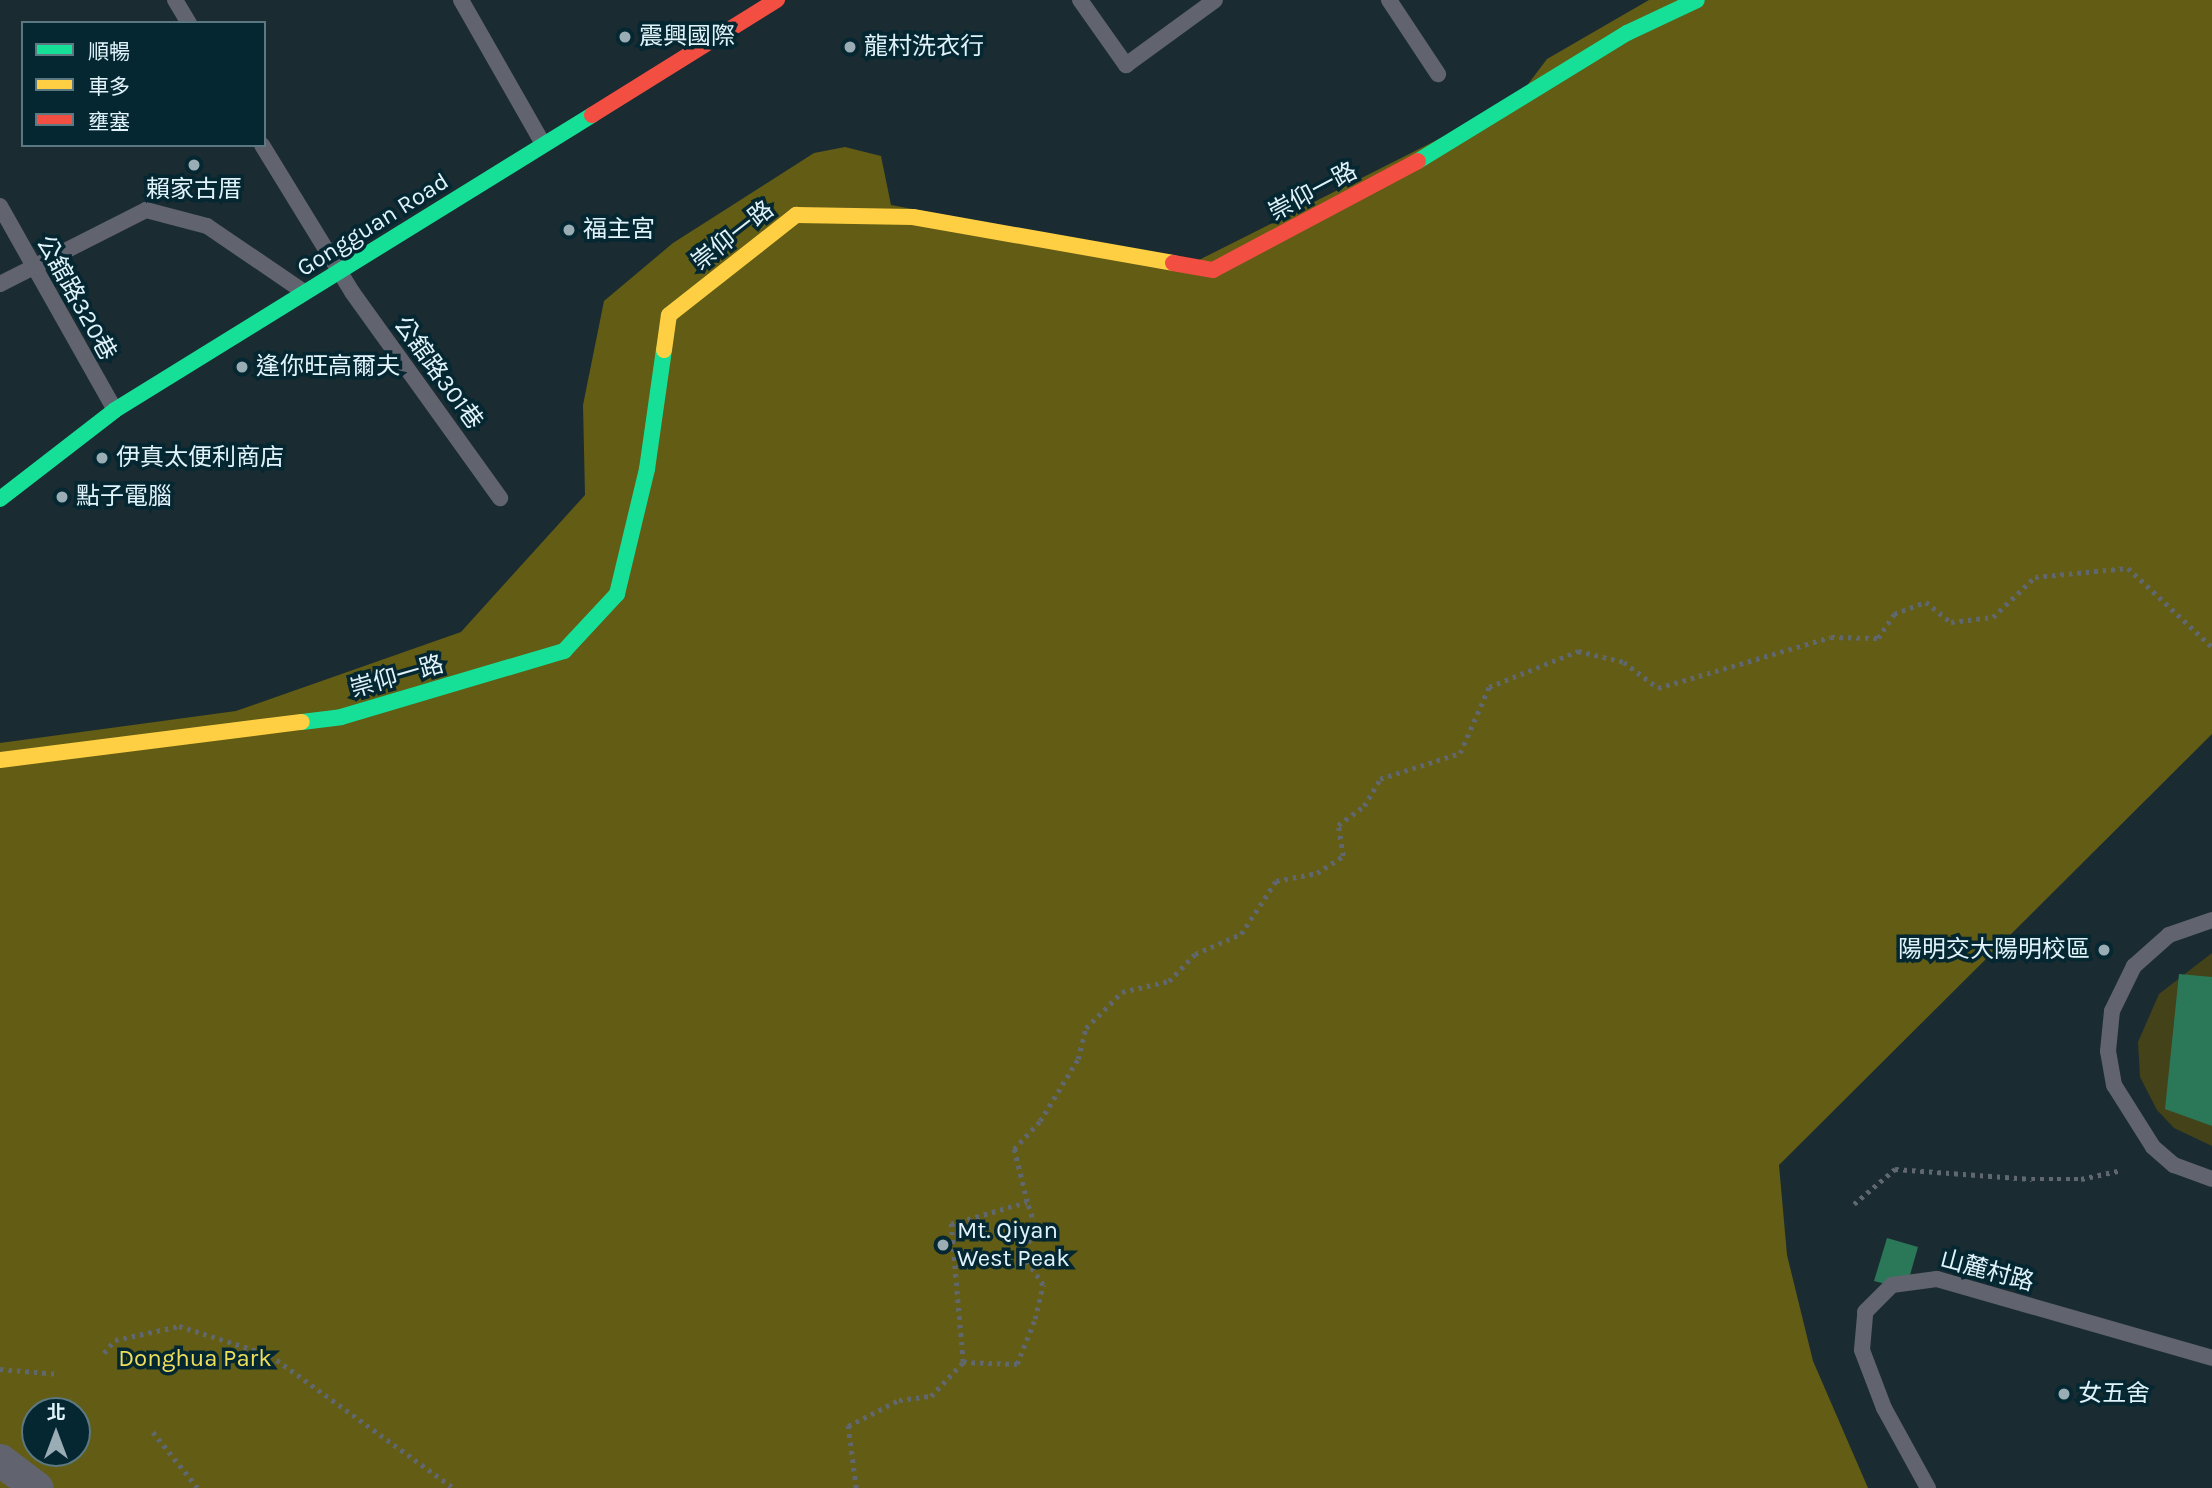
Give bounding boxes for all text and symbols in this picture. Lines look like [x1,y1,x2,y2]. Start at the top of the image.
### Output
legend [21,21,266,147]
place label: 震興國際 [639,23,735,51]
marker: 震興國際 [617,29,633,45]
place label: 龍村洗衣行 [864,33,984,61]
marker: 龍村洗衣行 [842,39,858,55]
text: 順暢 [88,40,130,64]
text: 車多 [88,75,130,99]
text: 壅塞 [88,110,130,134]
marker: 賴家古厝 [186,157,202,173]
street label: 崇仰一路 [1264,157,1362,227]
street label: Gongguan Road [292,167,454,283]
place label: 賴家古厝 [146,176,242,204]
street label: 崇仰一路 [686,195,780,277]
place label: 福主宮 [583,216,655,244]
marker: 福主宮 [561,222,577,238]
street label: 公舘路320巷 [30,231,122,365]
street label: 公舘路301巷 [387,311,489,435]
place label: 逢你旺高爾夫 [256,353,400,381]
marker: 逢你旺高爾夫 [234,359,250,375]
place label: 伊真太便利商店 [116,444,284,472]
marker: 伊真太便利商店 [94,450,110,466]
place label: 點子電腦 [76,483,172,511]
marker: 點子電腦 [54,489,70,505]
street label: 崇仰一路 [347,650,447,704]
place label: 陽明交大陽明校區 [1898,936,2090,964]
marker: 陽明交大陽明校區 [2096,942,2112,958]
place label: Mt. Qiyan West Peak [957,1217,1070,1273]
marker: Mt. Qiyan West Peak [935,1237,951,1253]
street label: 山麓村路 [1937,1245,2037,1297]
park label: Donghua Park [118,1345,272,1373]
place label: 女五舍 [2078,1380,2150,1408]
marker: 女五舍 [2056,1386,2072,1402]
north arrow [21,1397,91,1467]
text: 北 [46,1402,66,1424]

